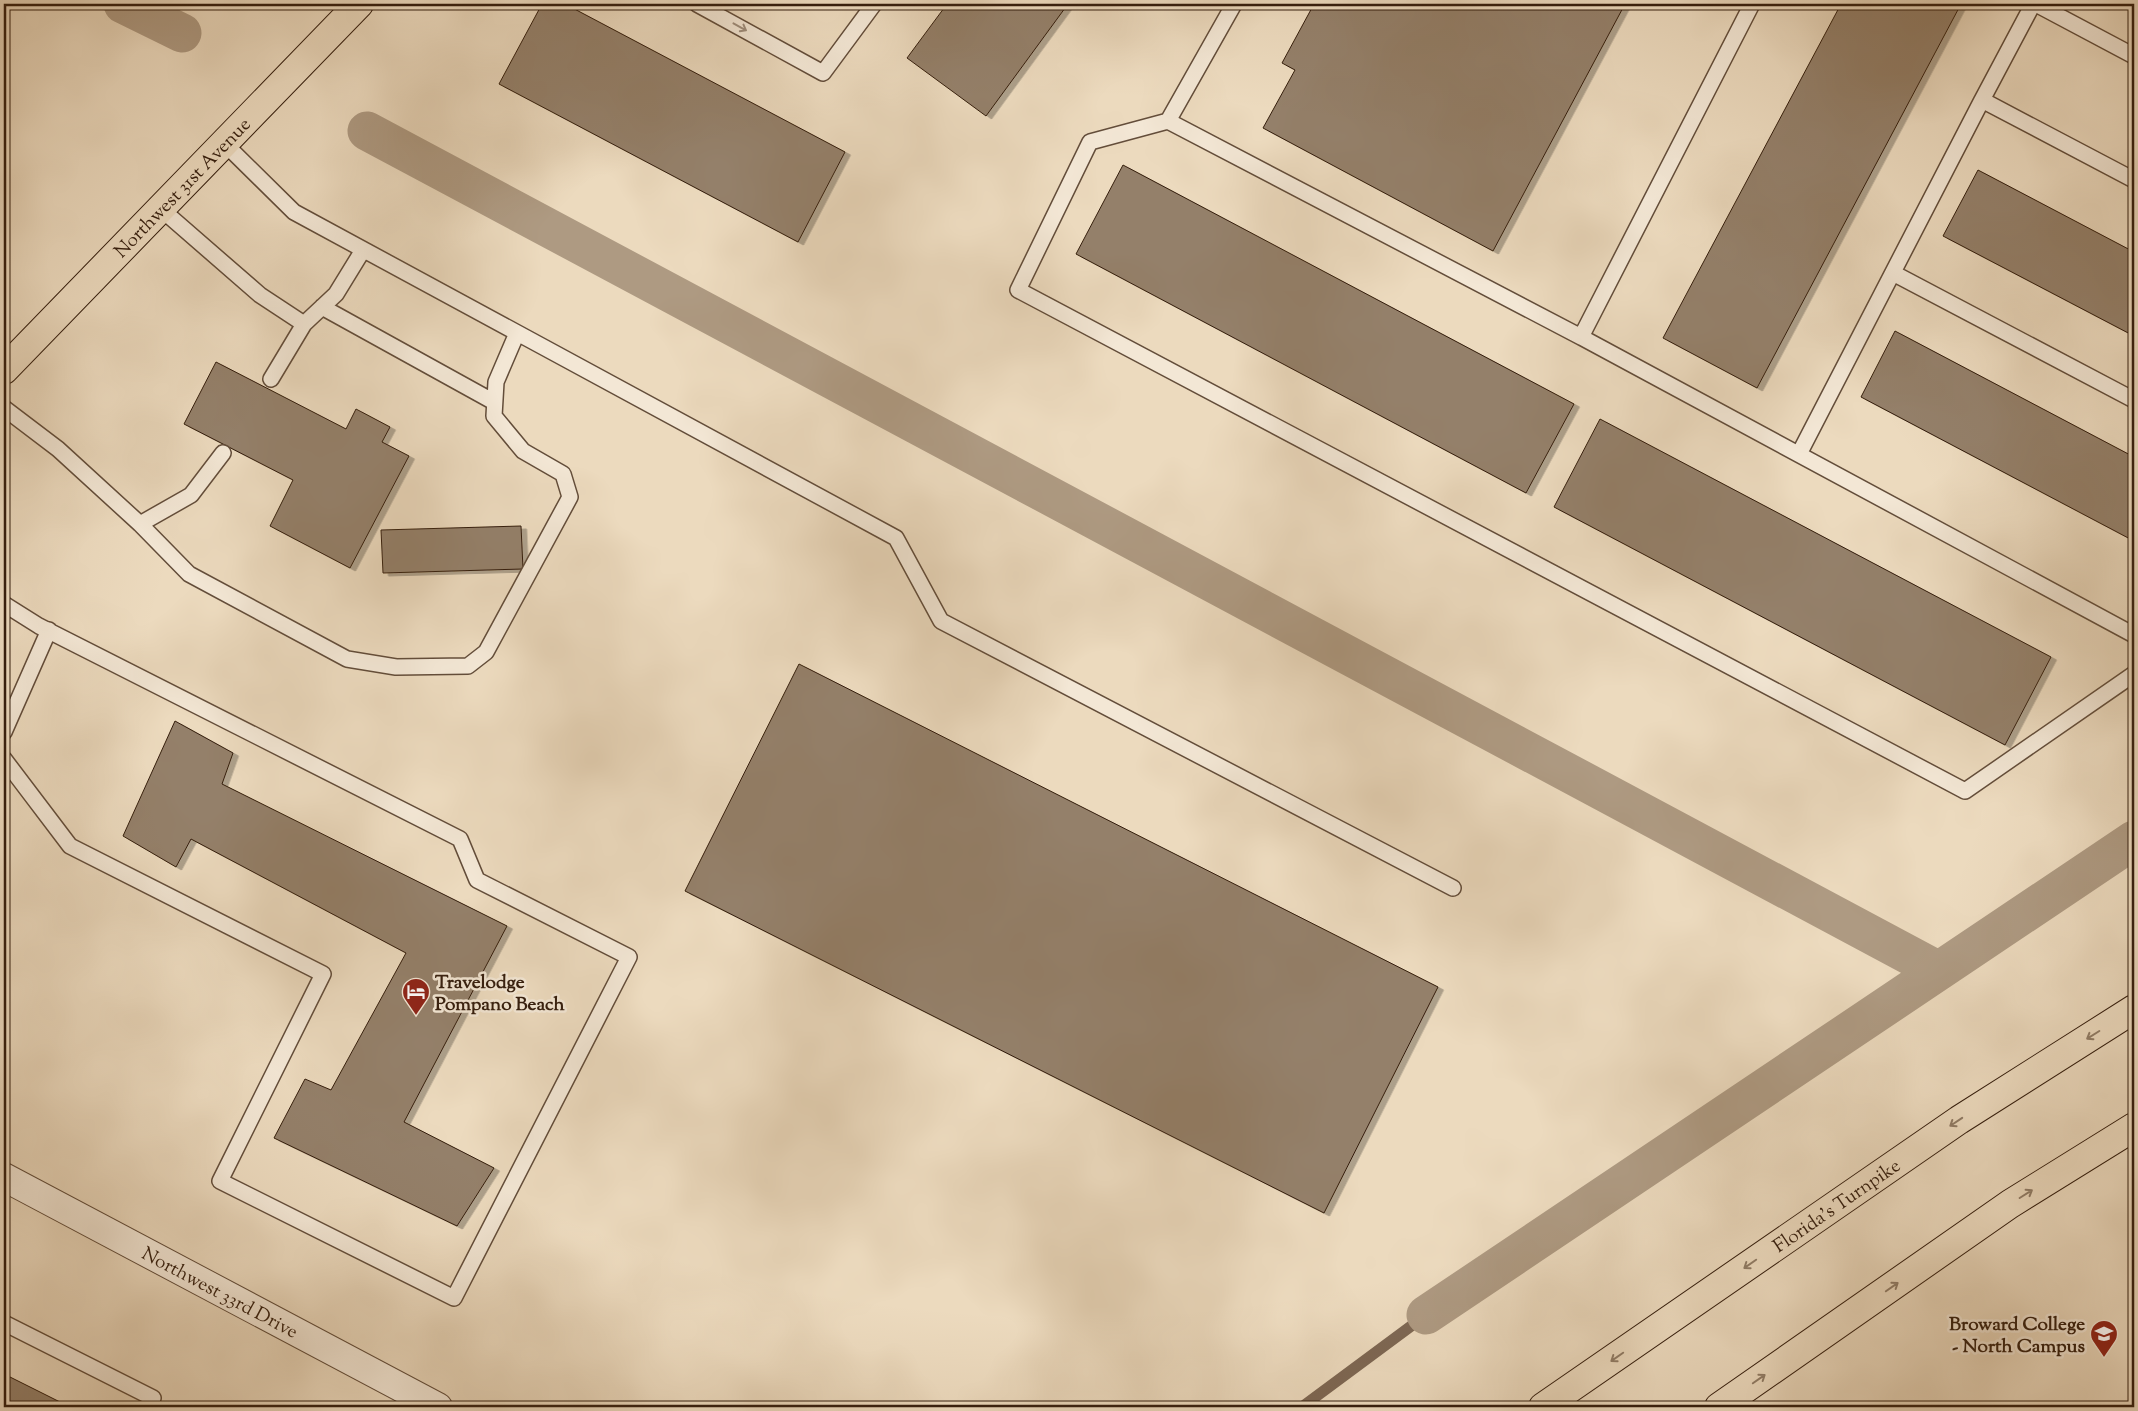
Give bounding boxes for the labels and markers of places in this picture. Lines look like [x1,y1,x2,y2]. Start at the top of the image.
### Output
place label: Travelodge Pompano Beach [435,970,565,1019]
hotel icon: Travelodge Pompano Beach [401,977,431,1016]
place label: Broward College - North Campus [1949,1312,2086,1361]
school or university icon: Broward College - North Campus [2089,1319,2119,1358]

